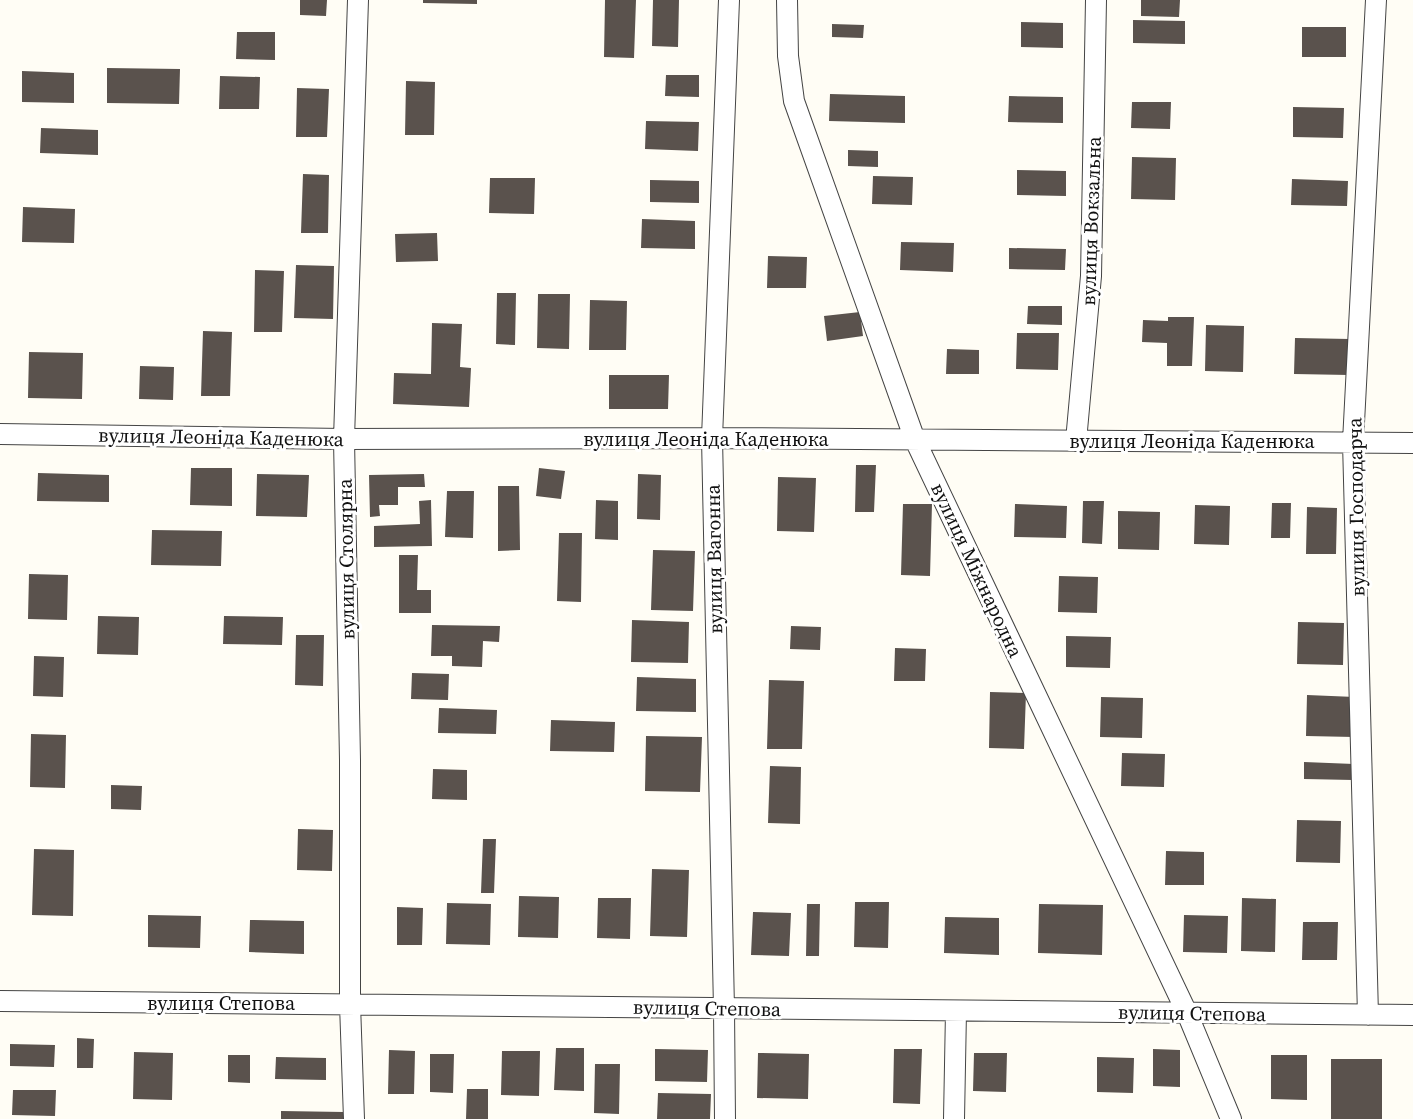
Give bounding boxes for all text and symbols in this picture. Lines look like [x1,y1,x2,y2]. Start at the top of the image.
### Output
street label: вулиця Вокзальна [1074,135,1108,306]
street label: вулиця Господарча [1340,416,1372,597]
street label: вулиця Леоніда Каденюка [98,421,345,453]
street label: вулиця Леоніда Каденюка [583,425,830,453]
street label: вулиця Леоніда Каденюка [1069,427,1316,455]
street label: вулиця Столярна [331,477,361,640]
street label: вулиця Міжнародна [924,478,1030,663]
street label: вулиця Вагонна [699,483,729,634]
street label: вулиця Степова [147,989,296,1017]
street label: вулиця Степова [633,993,782,1023]
street label: вулиця Степова [1118,998,1267,1028]

